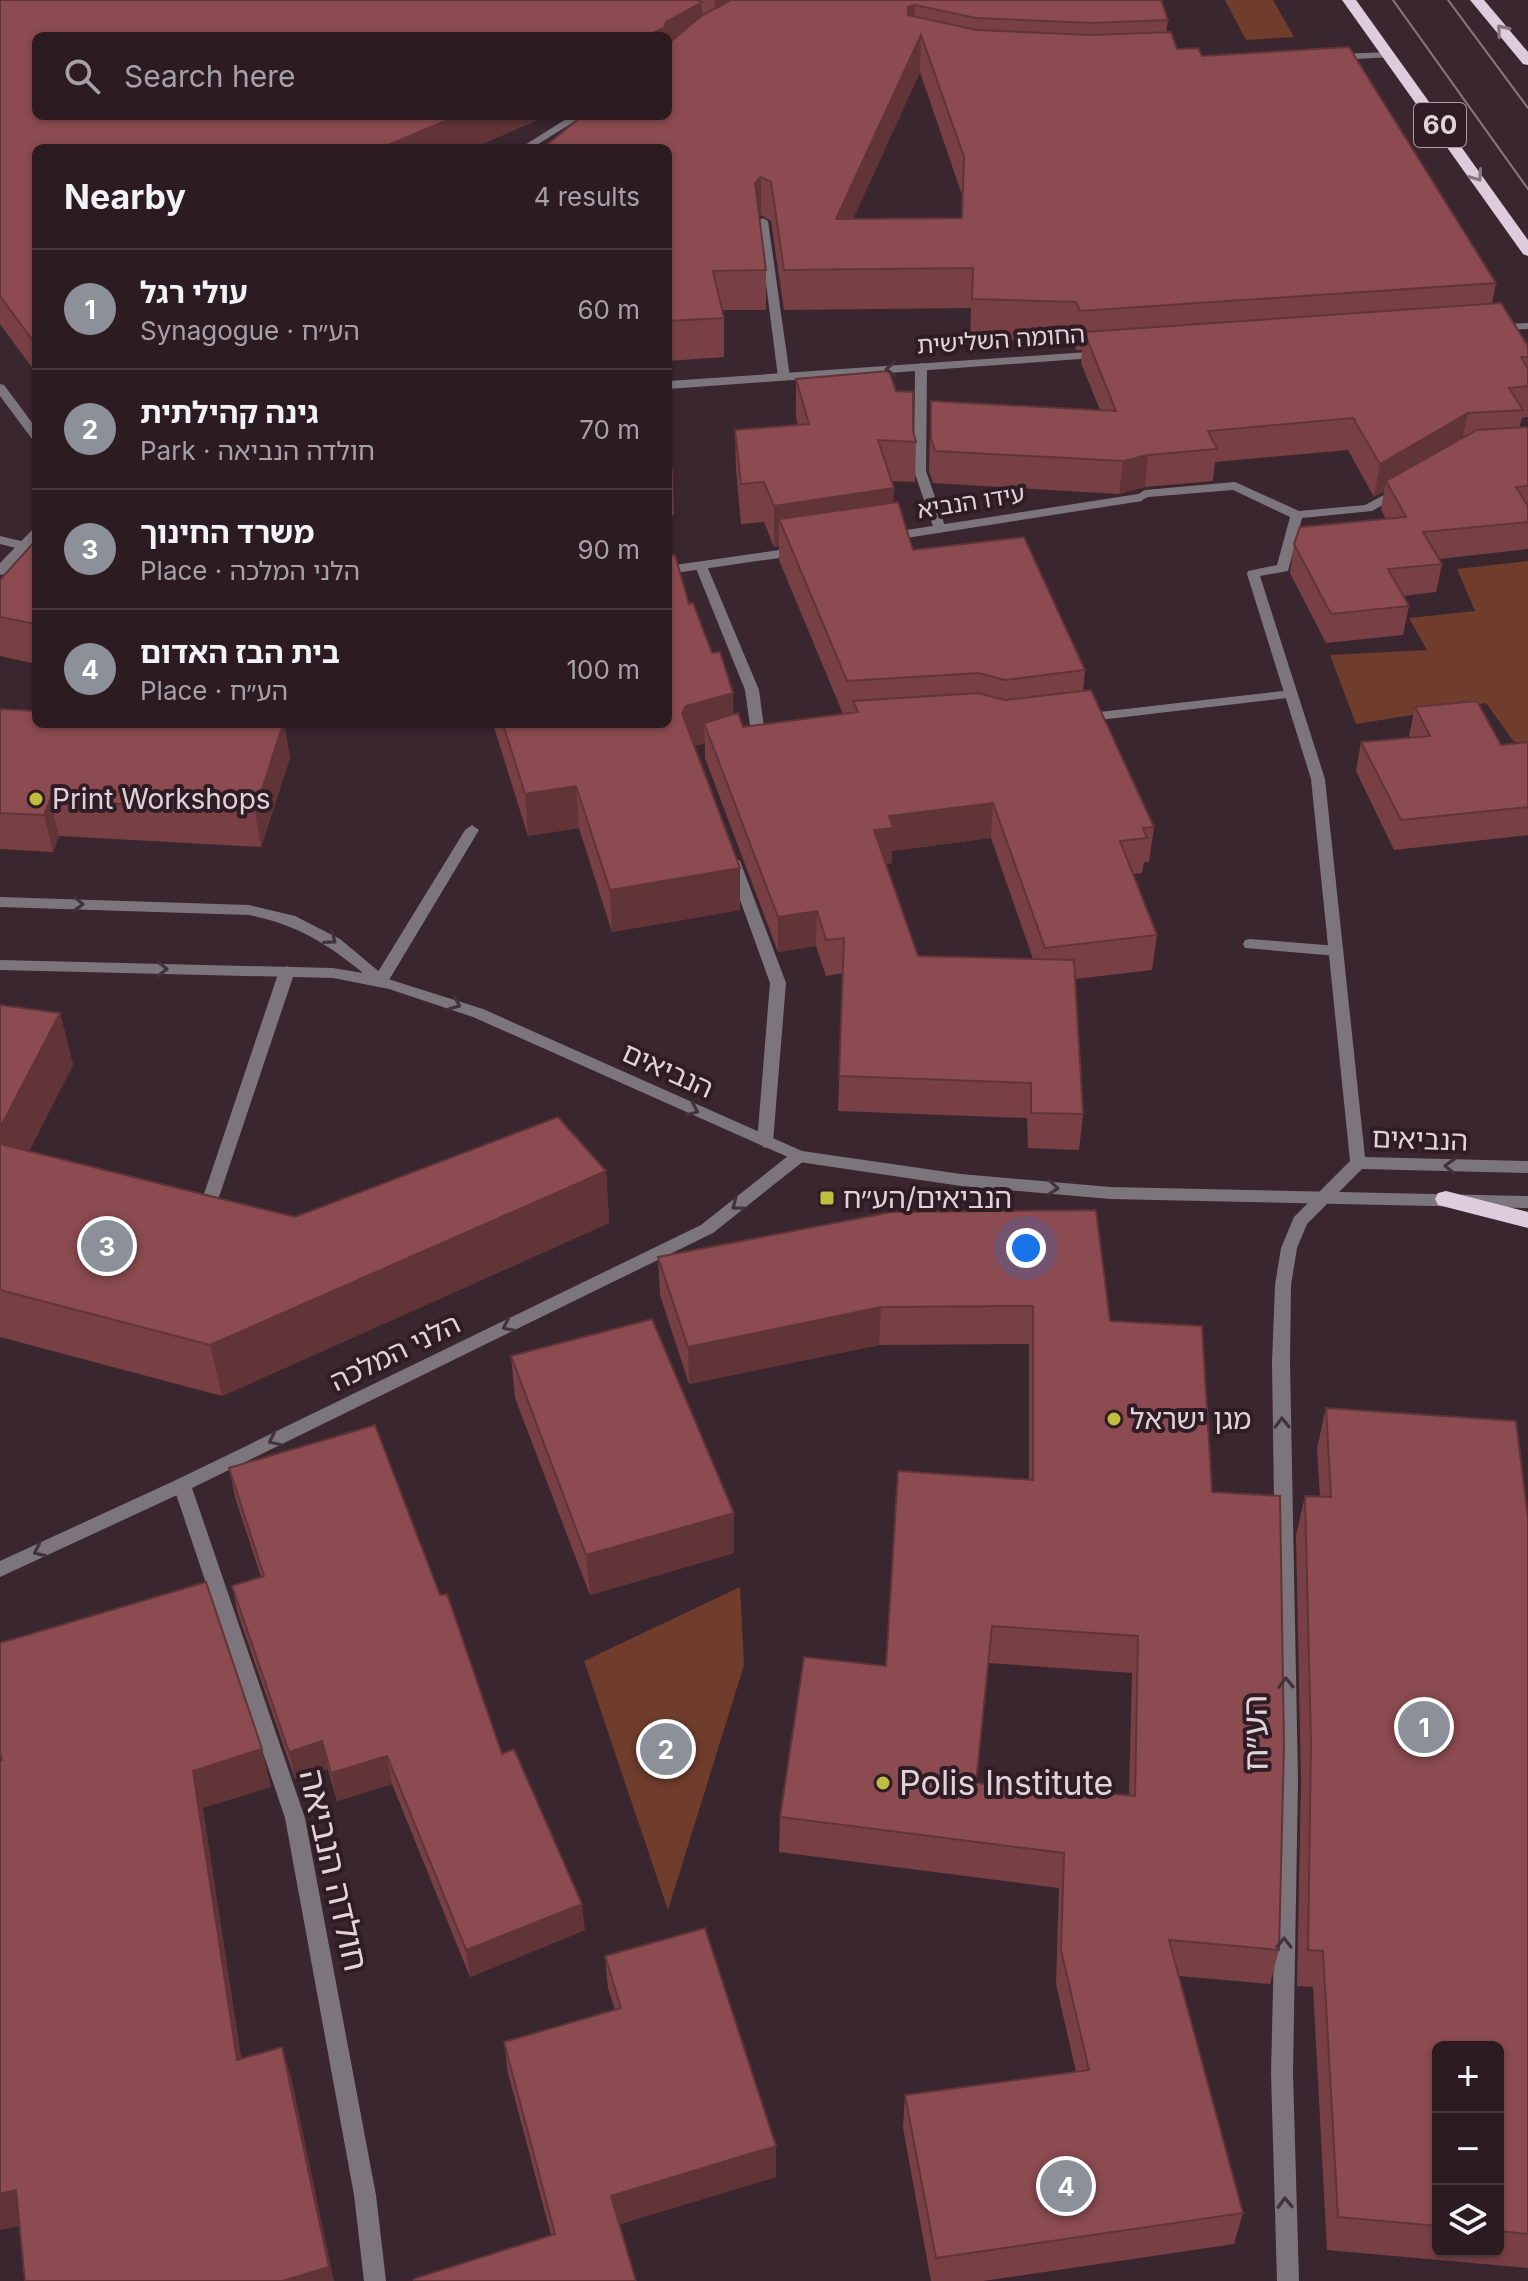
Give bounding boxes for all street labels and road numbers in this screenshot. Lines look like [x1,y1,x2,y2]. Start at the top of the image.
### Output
road number: 60 [1414,103,1466,147]
street label: החומה השלישית [916,319,1086,360]
street label: עידו הנביא [915,479,1027,524]
street label: הנביאים [617,1035,719,1105]
street label: הנביאים [1371,1120,1469,1158]
street label: הלני המלכה [324,1306,466,1398]
street label: הע״ח [1233,1694,1276,1772]
street label: חולדה הנביאה [291,1765,378,1975]

